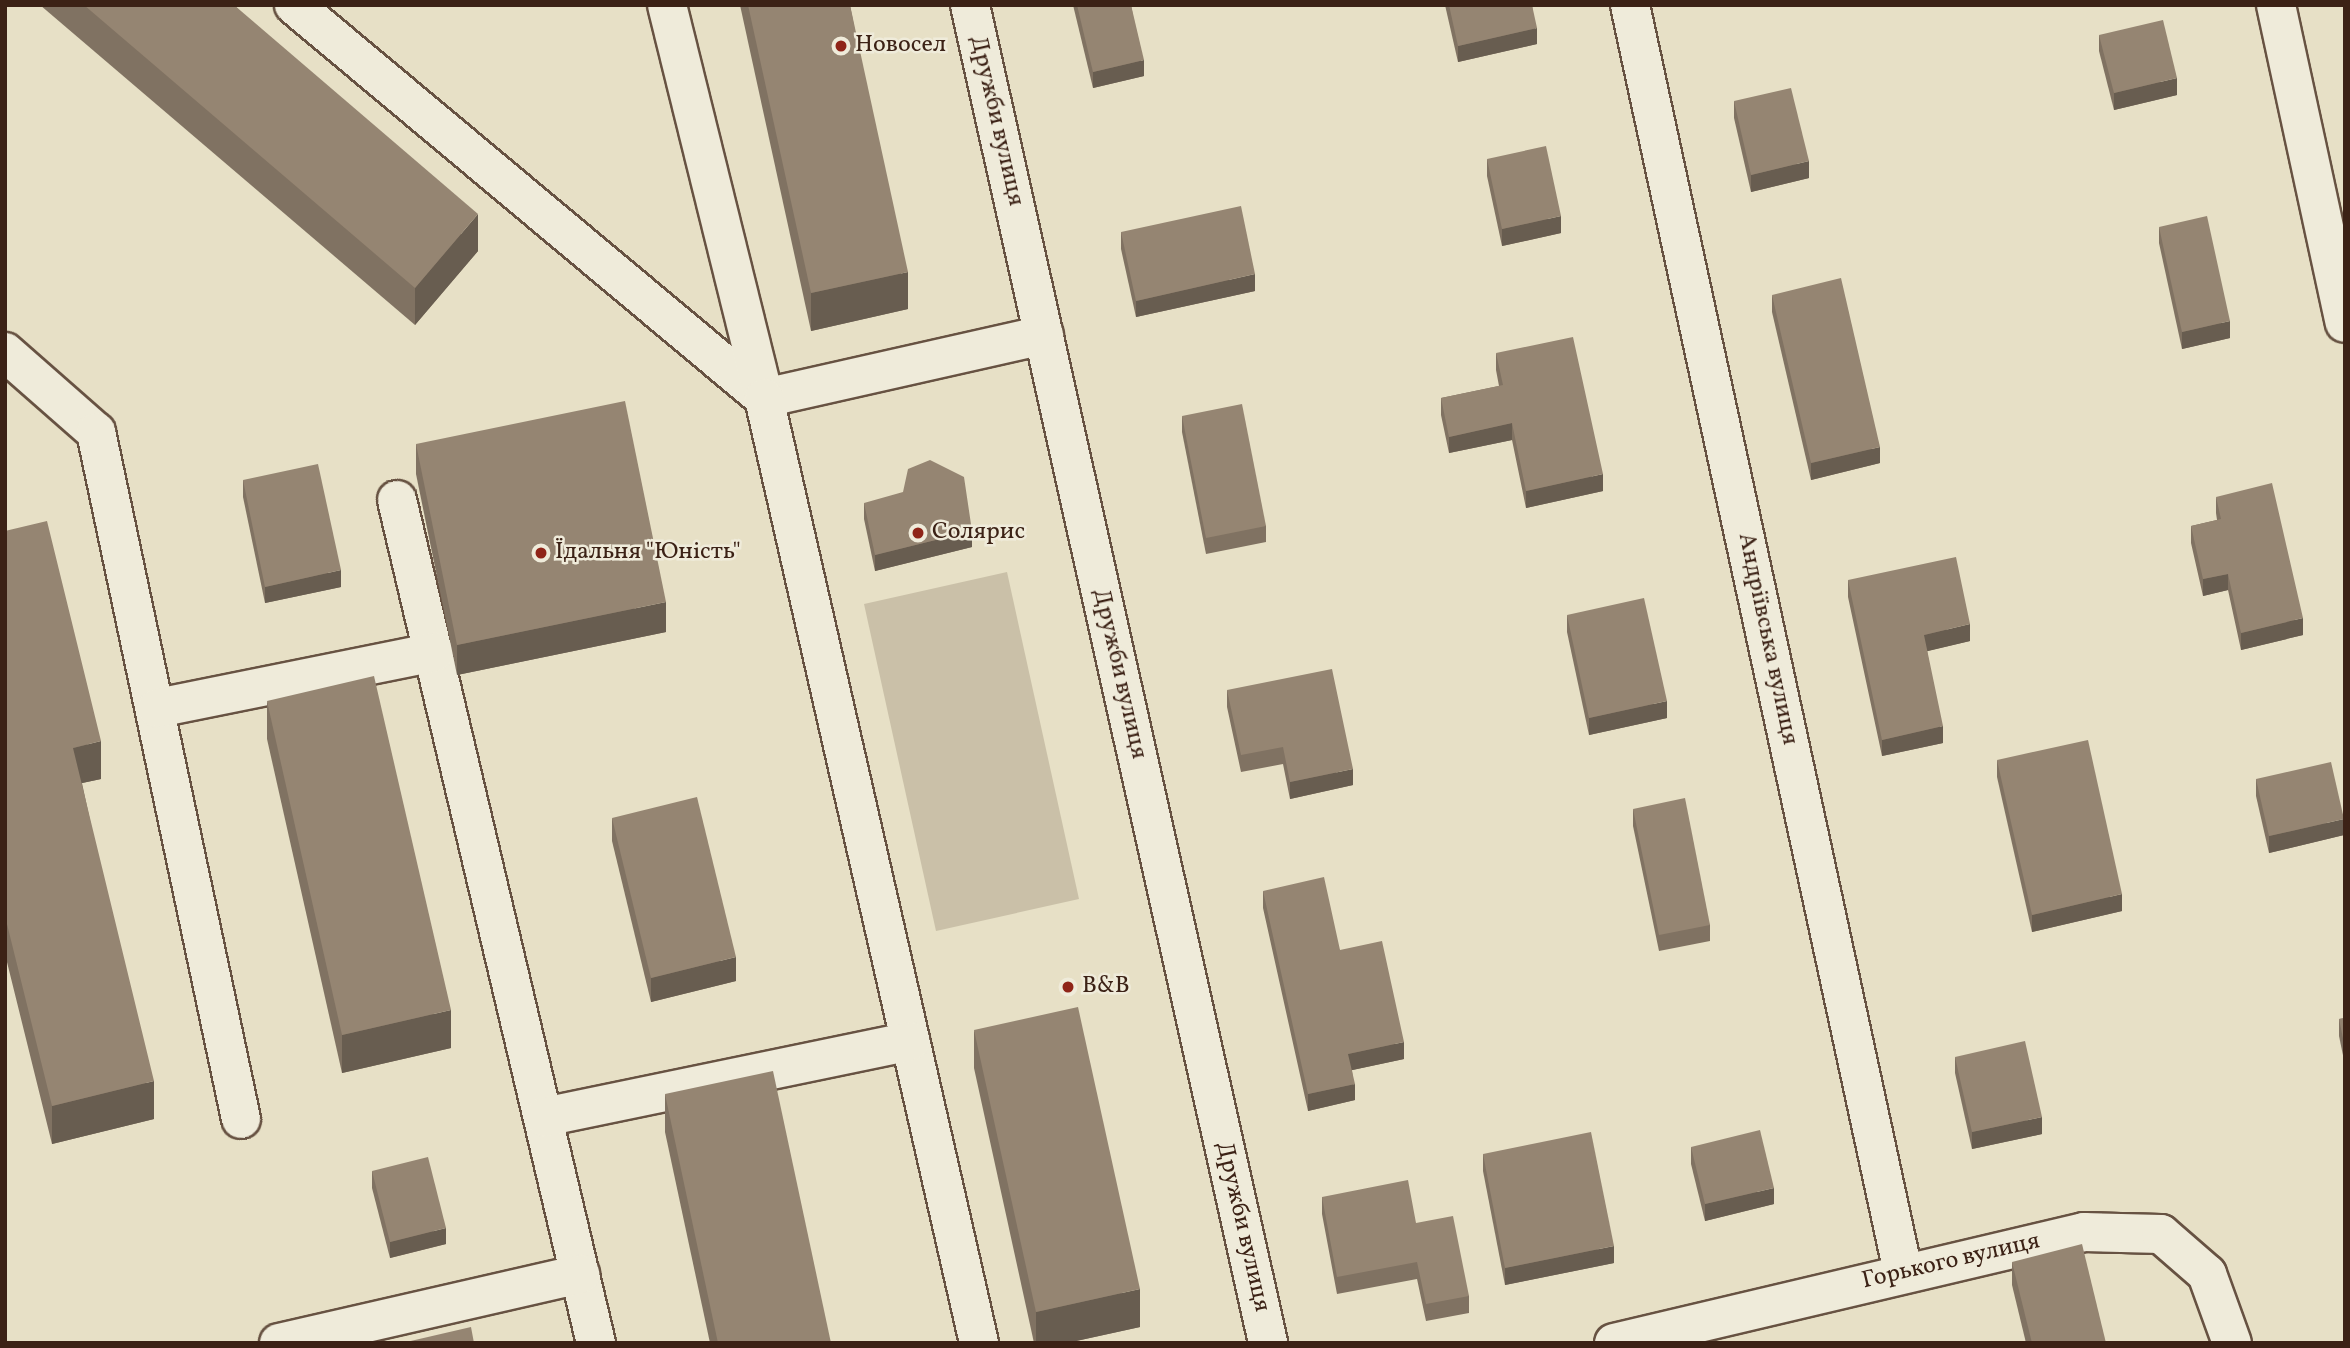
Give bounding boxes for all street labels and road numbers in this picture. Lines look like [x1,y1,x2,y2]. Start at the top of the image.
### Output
street label: Дружби вулиця [962,33,1030,209]
street label: Андріївська вулиця [1730,530,1804,748]
street label: Дружби вулиця [1085,586,1153,762]
street label: Дружби вулиця [1208,1139,1276,1315]
street label: Горького вулиця [1859,1228,2043,1296]

